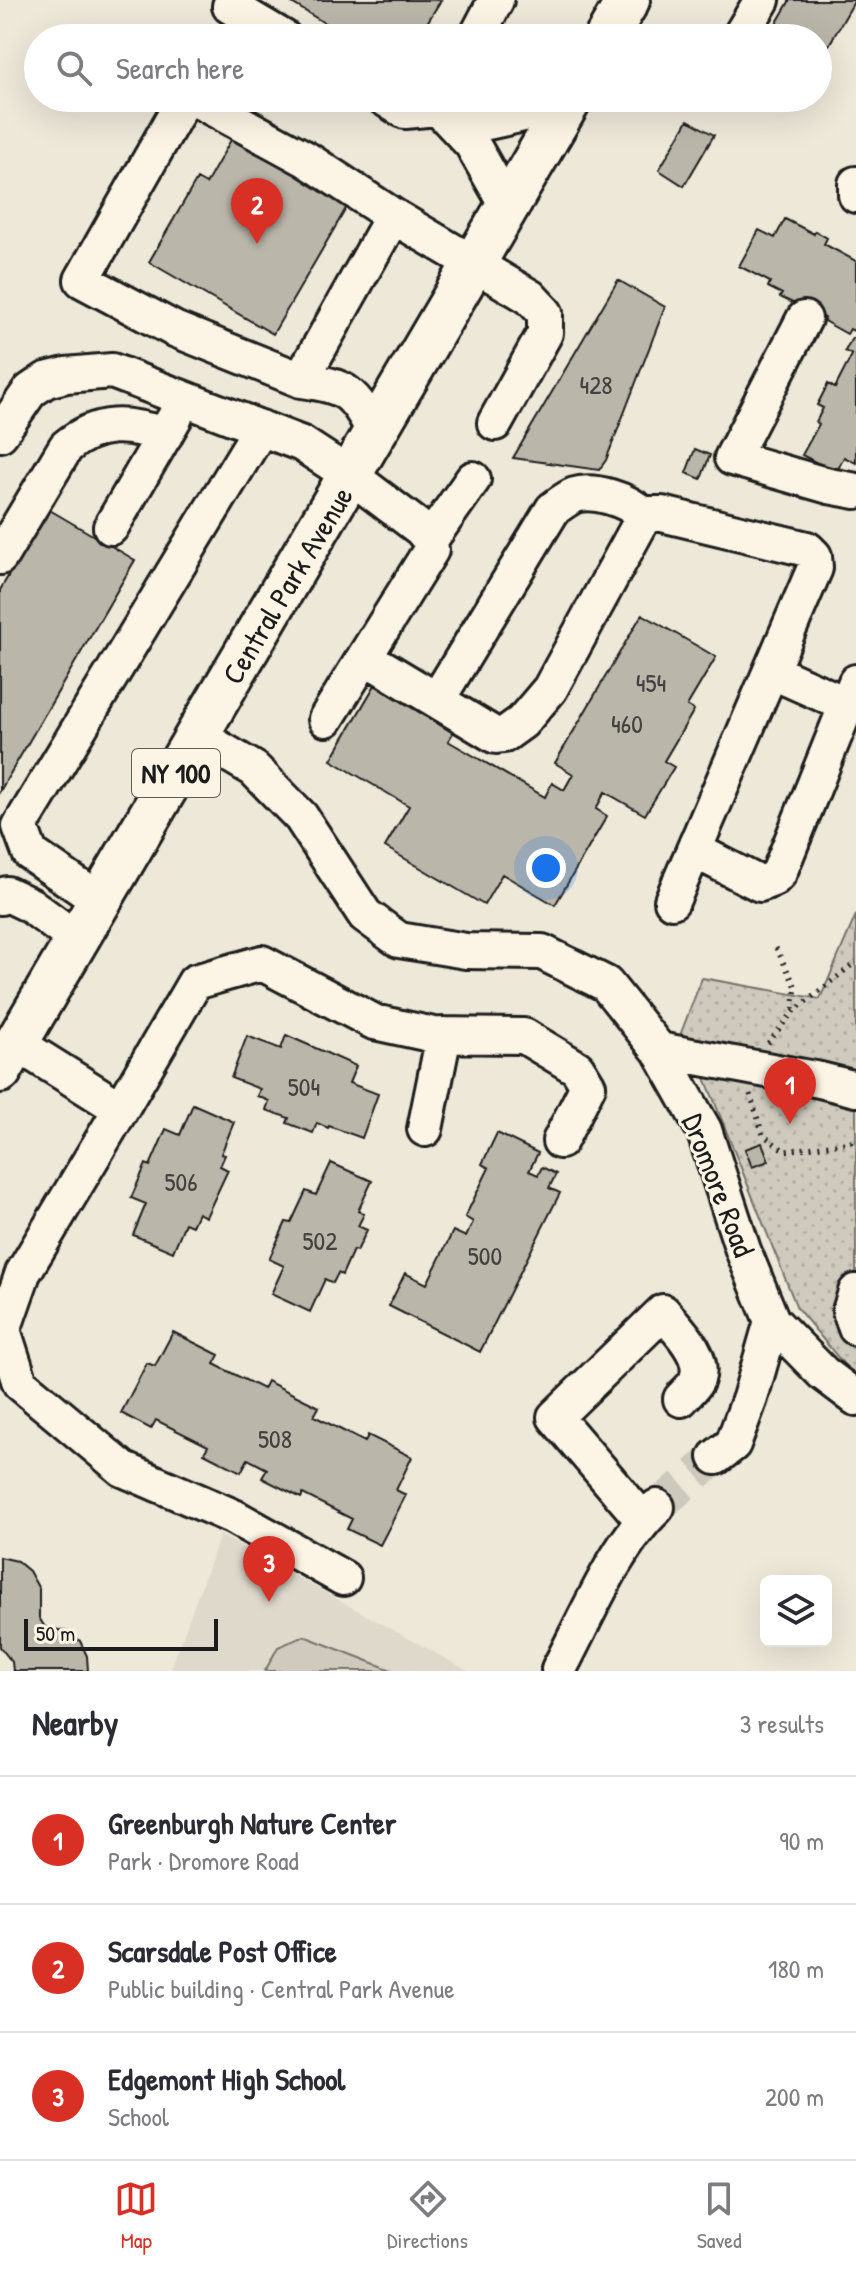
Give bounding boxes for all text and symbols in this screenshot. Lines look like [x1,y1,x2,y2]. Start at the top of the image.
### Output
search box [24,24,832,112]
icon: search [52,46,96,90]
text: Search here [116,48,244,88]
pin: 2 [231,178,283,244]
house number: 428 [579,367,613,402]
street label: Central Park Avenue [212,479,362,691]
house number: 454 [636,665,666,700]
house number: 460 [611,706,643,741]
road number: NY 100 [132,749,220,797]
your location [526,848,566,888]
pin: 1 [764,1058,816,1124]
house number: 504 [288,1069,320,1104]
street label: Dromore Road [673,1108,765,1262]
house number: 506 [164,1164,198,1199]
house number: 502 [303,1223,337,1258]
house number: 500 [468,1238,502,1273]
house number: 508 [258,1421,292,1456]
pin: 3 [243,1536,295,1602]
map controls [760,1575,832,1647]
button: layers [760,1575,832,1647]
scale bar [24,1615,218,1651]
text: 50 m [36,1618,75,1648]
text: Nearby [32,1700,118,1746]
text: 3 results [740,1706,824,1741]
text: Greenburgh Nature Center [108,1803,396,1843]
text: 1 [53,1823,63,1858]
text: 90 m [779,1823,824,1858]
text: Park · Dromore Road [108,1843,299,1878]
text: Scarsdale Post Office [108,1931,337,1971]
text: 2 [52,1951,64,1986]
text: 180 m [768,1951,824,1986]
text: Public building · Central Park Avenue [108,1971,455,2006]
text: Edgemont High School [108,2059,345,2099]
text: 3 [52,2079,64,2114]
text: 200 m [765,2079,824,2114]
text: School [108,2099,169,2134]
tab: Map [114,2177,158,2255]
tab: Directions [387,2177,468,2255]
tab: Saved [697,2177,742,2255]

